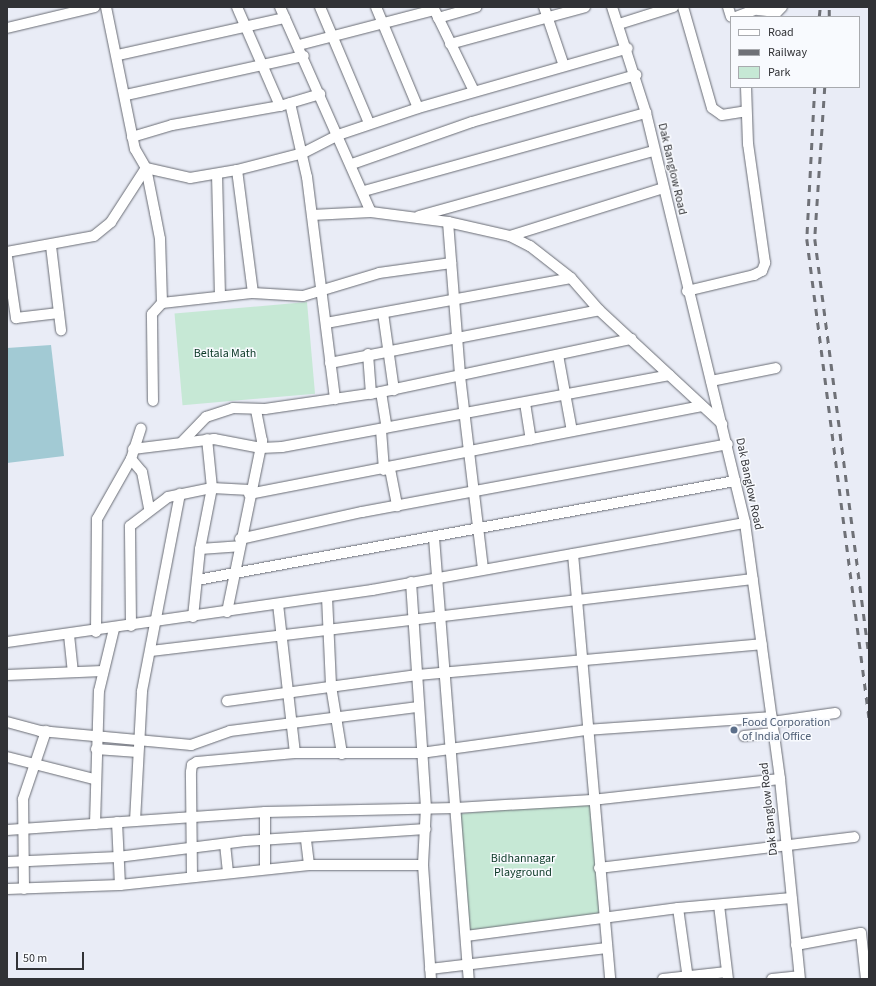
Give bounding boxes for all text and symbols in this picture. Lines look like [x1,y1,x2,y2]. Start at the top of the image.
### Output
legend [730,16,860,88]
text: Road [768,24,794,41]
text: Railway [768,44,807,61]
text: Park [768,64,790,81]
street label: Dak Banglow Road [654,122,690,216]
park label: Beltala Math [194,347,256,361]
street label: Dak Banglow Road [732,437,766,531]
place label: Food Corporation of India Office [742,716,830,744]
marker: Food Corporation of India Office [729,725,739,735]
street label: Dak Banglow Road [757,762,781,856]
park label: Bidhannagar Playground [491,852,555,880]
scale bar [18,944,86,970]
text: 50 m [23,950,47,967]

